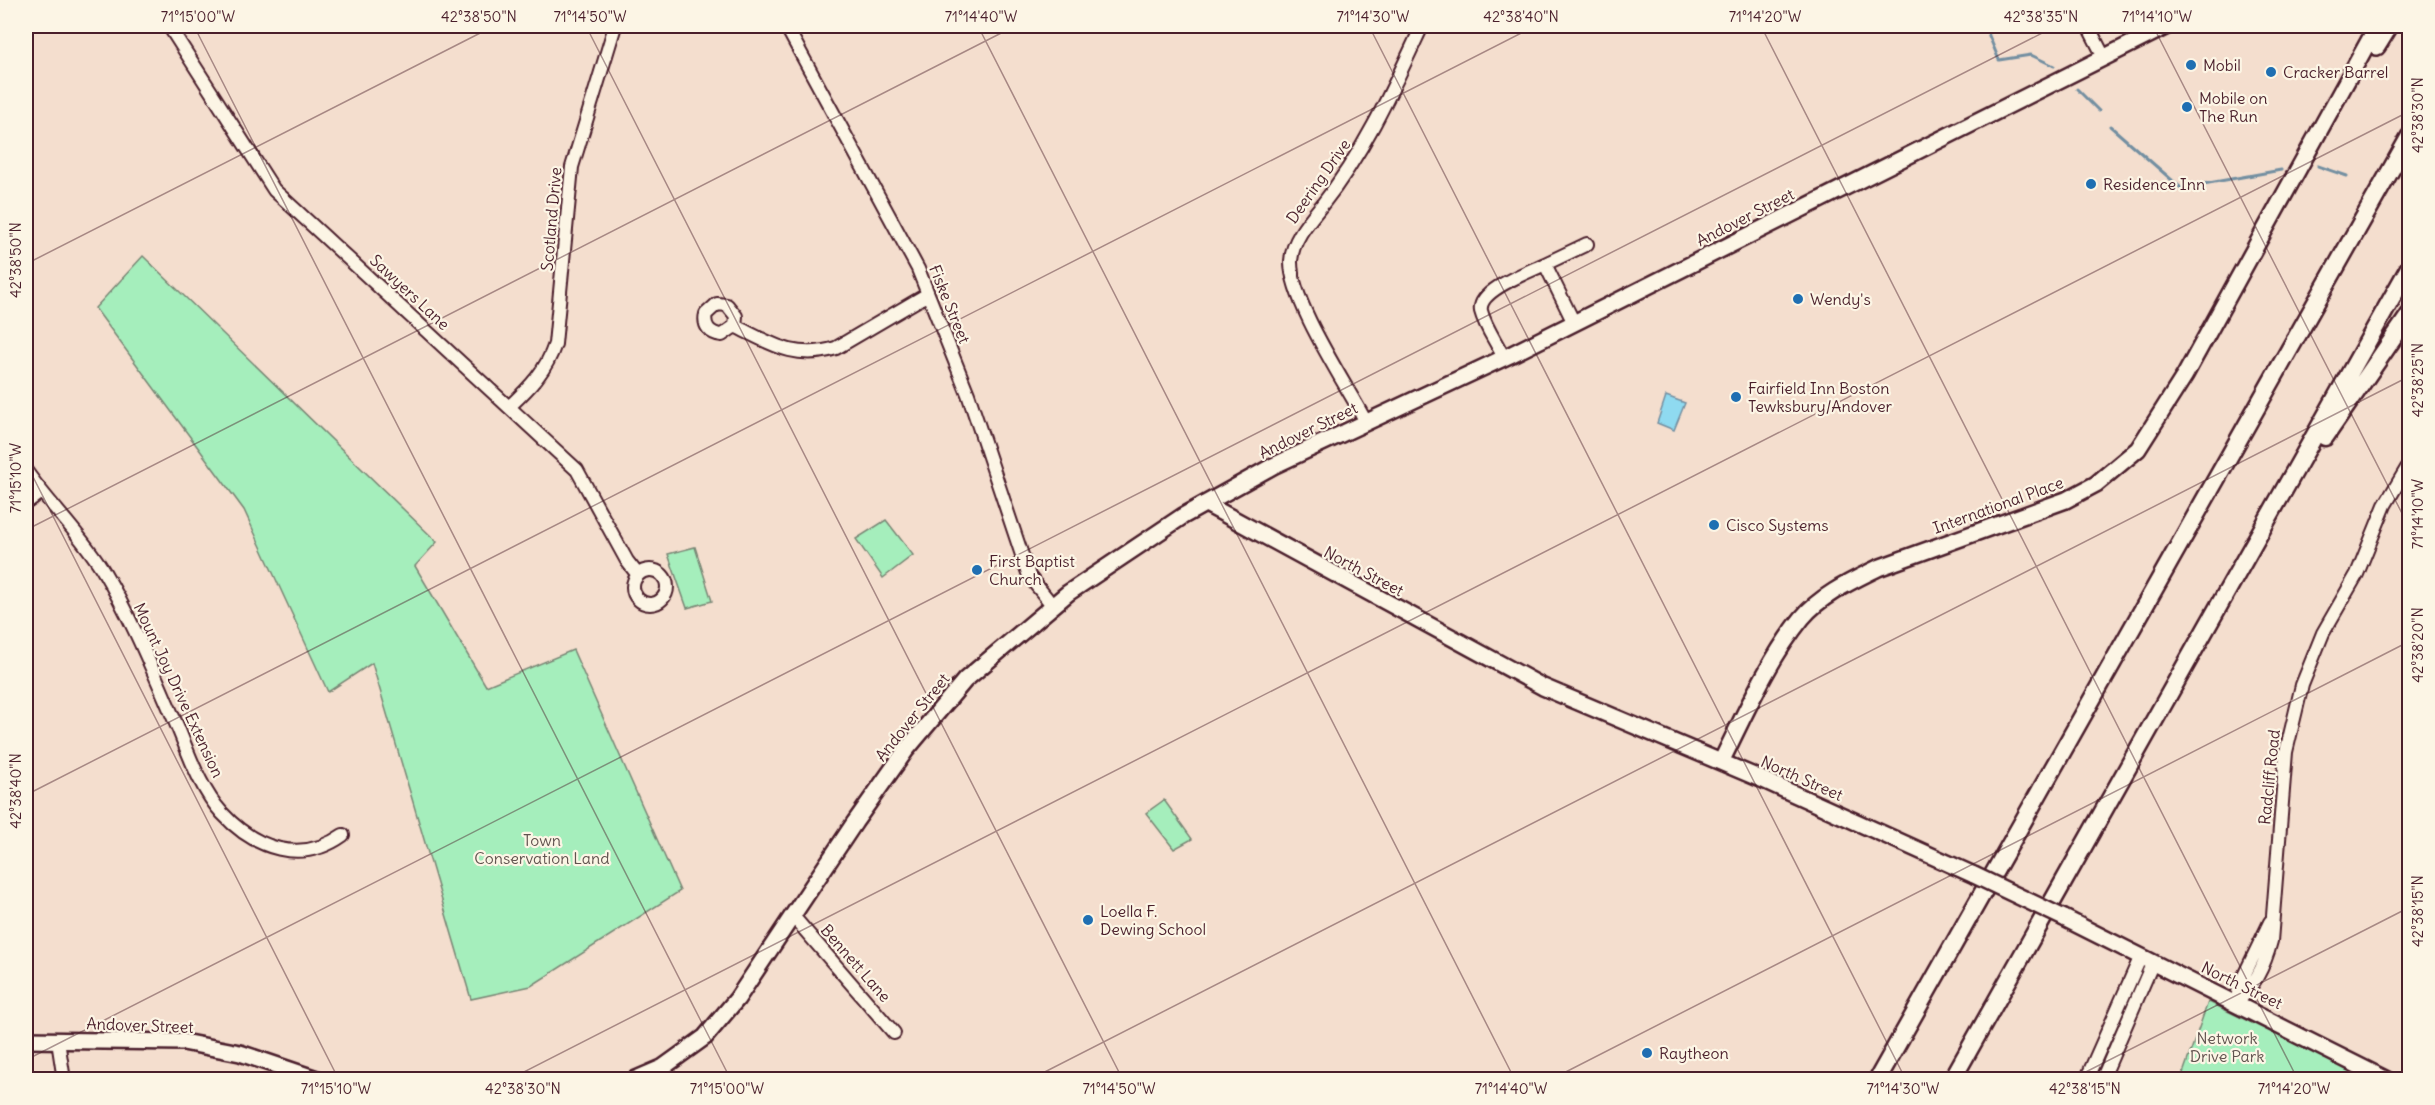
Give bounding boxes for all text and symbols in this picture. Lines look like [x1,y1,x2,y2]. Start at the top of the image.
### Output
text: 71°15'00"W [161,7,235,26]
text: 42°38'50"N [441,7,517,26]
text: 71°14'50"W [553,7,627,26]
text: 71°14'40"W [945,7,1018,26]
text: 71°14'30"W [1337,7,1410,26]
text: 42°38'40"N [1483,7,1559,26]
text: 71°14'20"W [1729,7,1802,26]
text: 42°38'35"N [2004,7,2078,26]
text: 71°14'10"W [2122,7,2193,26]
place label: Mobil [2203,55,2241,75]
marker: Mobil [2184,58,2198,72]
place label: Cracker Barrel [2283,62,2388,82]
marker: Cracker Barrel [2264,65,2278,79]
text: 42°38'30"N [2408,77,2427,153]
place label: Mobile on The Run [2199,88,2268,126]
marker: Mobile on The Run [2180,100,2194,114]
street label: Deering Drive [1282,135,1354,227]
street label: Scotland Drive [536,166,566,272]
place label: Residence Inn [2103,174,2205,194]
marker: Residence Inn [2084,177,2098,191]
street label: Andover Street [1693,183,1798,250]
text: 42°38'50"N [6,222,25,298]
street label: Sawyers Lane [366,250,454,334]
street label: Fiske Street [925,262,975,347]
place label: Wendy's [1810,289,1871,309]
marker: Wendy's [1791,292,1805,306]
text: 42°38'25"N [2408,343,2427,417]
place label: Fairfield Inn Boston Tewksbury/Andover [1748,378,1893,416]
marker: Fairfield Inn Boston Tewksbury/Andover [1729,390,1743,404]
street label: Andover Street [1255,397,1361,463]
text: 71°15'10"W [6,442,25,513]
street label: International Place [1930,472,2066,538]
text: 71°14'10"W [2408,478,2427,549]
place label: Cisco Systems [1726,515,1829,535]
marker: Cisco Systems [1707,518,1721,532]
street label: North Street [1321,542,1408,601]
place label: First Baptist Church [989,551,1076,589]
marker: First Baptist Church [970,563,984,577]
street label: Mount Joy Drive Extension [130,599,228,781]
text: 42°38'20"N [2408,607,2427,683]
street label: Andover Street [870,669,954,765]
street label: Radcliff Road [2254,728,2284,826]
street label: North Street [1758,751,1847,805]
text: 42°38'40"N [6,753,25,829]
park label: Town Conservation Land [474,830,610,868]
text: 42°38'15"N [2408,875,2427,947]
place label: Loella F. Dewing School [1100,901,1206,939]
marker: Loella F. Dewing School [1081,913,1095,927]
street label: Bennett Lane [817,920,895,1006]
street label: North Street [2198,957,2286,1013]
street label: Andover Street [86,1013,195,1037]
park label: Network Drive Park [2190,1028,2264,1066]
place label: Raytheon [1659,1043,1729,1063]
marker: Raytheon [1640,1046,1654,1060]
text: 71°15'10"W [301,1079,372,1098]
text: 42°38'30"N [485,1079,561,1098]
text: 71°15'00"W [690,1079,764,1098]
text: 71°14'50"W [1082,1079,1156,1098]
text: 71°14'40"W [1475,1079,1548,1098]
text: 71°14'30"W [1867,1079,1940,1098]
text: 42°38'15"N [2049,1079,2121,1098]
text: 71°14'20"W [2258,1079,2331,1098]

